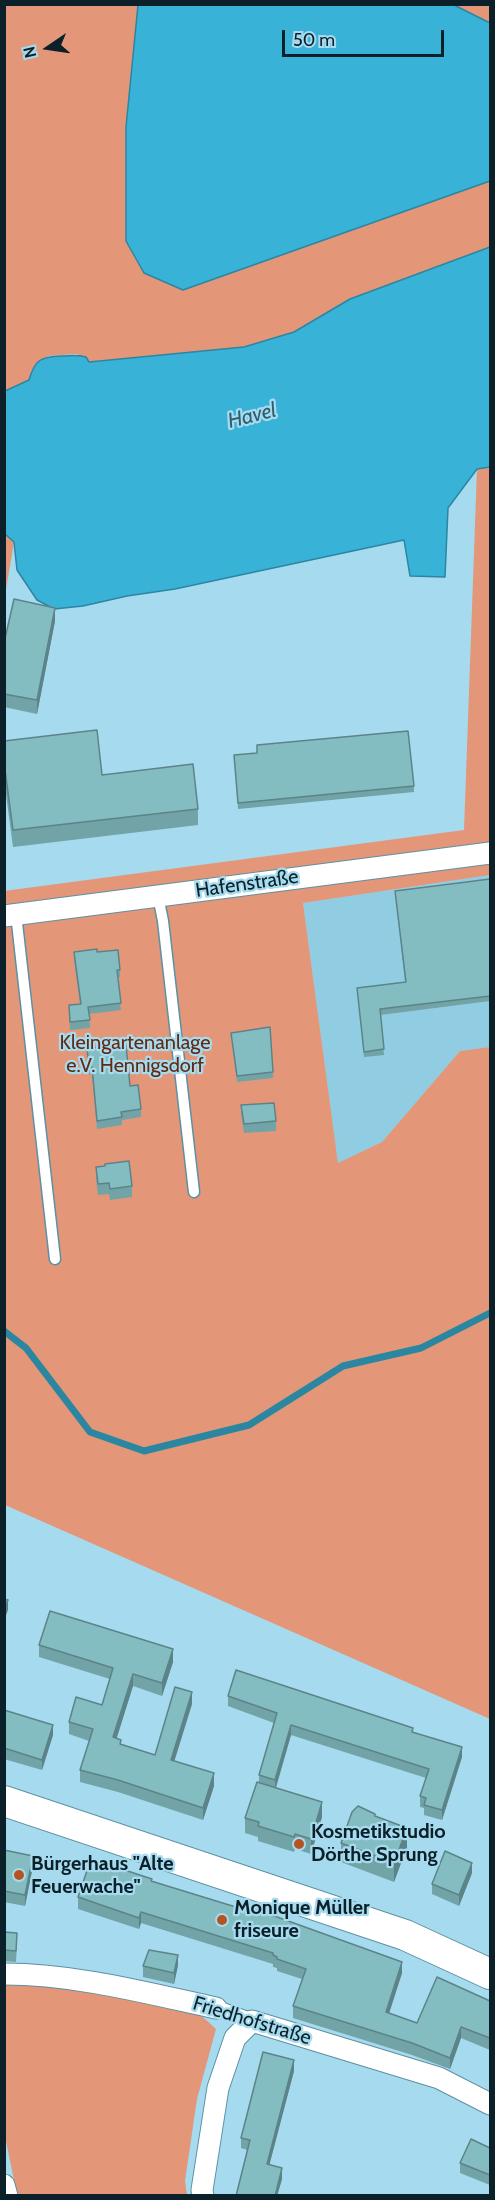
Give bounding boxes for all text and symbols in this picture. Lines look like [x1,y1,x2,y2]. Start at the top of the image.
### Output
north arrow [18,18,78,78]
scale bar [285,18,447,56]
text: 50 m [293,29,335,51]
text: N [19,45,41,60]
water label: Havel [225,398,279,434]
street label: Hafenstraße [194,865,300,903]
park label: Kleingartenanlage e.V. Hennigsdorf [60,1031,210,1078]
place label: Kosmetikstudio Dörthe Sprung [311,1820,446,1867]
marker: Kosmetikstudio Dörthe Sprung [292,1837,306,1851]
place label: Bürgerhaus "Alte Feuerwache" [31,1852,174,1899]
marker: Bürgerhaus "Alte Feuerwache" [12,1868,26,1882]
place label: Monique Müller friseure [234,1896,370,1943]
marker: Monique Müller friseure [215,1913,229,1927]
street label: Friedhofstraße [190,1992,314,2050]

